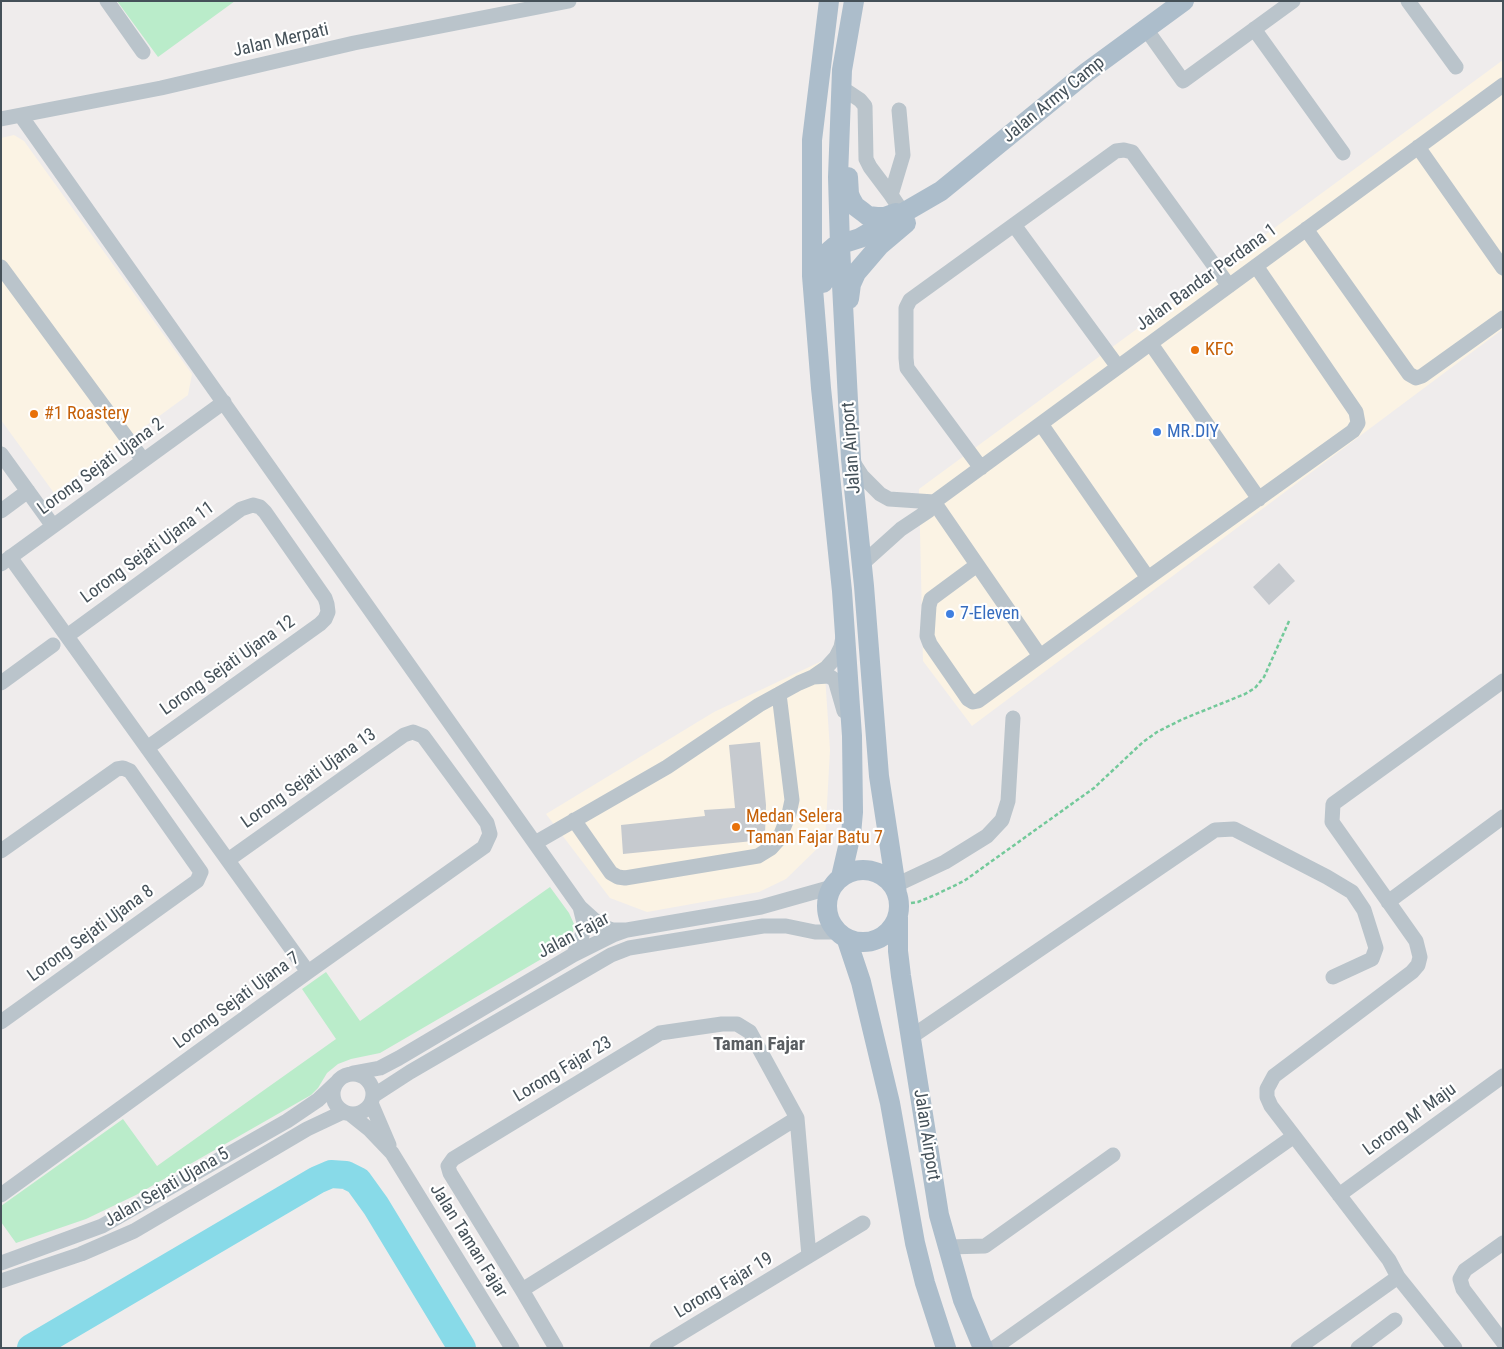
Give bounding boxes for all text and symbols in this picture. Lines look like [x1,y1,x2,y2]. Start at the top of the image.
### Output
street label: Jalan Merpati [231,20,331,62]
street label: Jalan Army Camp [999,52,1109,148]
street label: Jalan Bandar Perdana 1 [1132,220,1282,336]
place label: KFC [1205,339,1234,361]
marker: KFC [1189,344,1201,356]
street label: Jalan Airport [838,401,866,495]
place label: #1 Roastery [44,403,129,425]
marker: #1 Roastery [28,408,40,420]
street label: Lorong Sejati Ujana 2 [34,414,168,520]
place label: MR.DIY [1167,421,1219,443]
marker: MR.DIY [1151,426,1163,438]
street label: Lorong Sejati Ujana 11 [77,497,219,609]
place label: 7-Eleven [960,603,1019,625]
marker: 7-Eleven [944,608,956,620]
street label: Lorong Sejati Ujana 12 [156,611,300,721]
street label: Lorong Sejati Ujana 13 [237,724,381,834]
place label: Medan Selera Taman Fajar Batu 7 [746,806,883,849]
marker: Medan Selera Taman Fajar Batu 7 [730,821,742,833]
street label: Lorong Sejati Ujana 8 [24,881,158,987]
street label: Jalan Fajar [534,908,614,964]
street label: Lorong Sejati Ujana 7 [170,948,304,1054]
street label: Lorong Fajar 23 [510,1032,616,1108]
district label: Taman Fajar [713,1034,805,1056]
street label: Lorong M' Maju [1359,1079,1461,1161]
street label: Jalan Airport [908,1088,944,1182]
street label: Jalan Sejati Ujana 5 [101,1144,233,1232]
street label: Jalan Taman Fajar [424,1180,512,1302]
street label: Lorong Fajar 19 [671,1248,777,1324]

